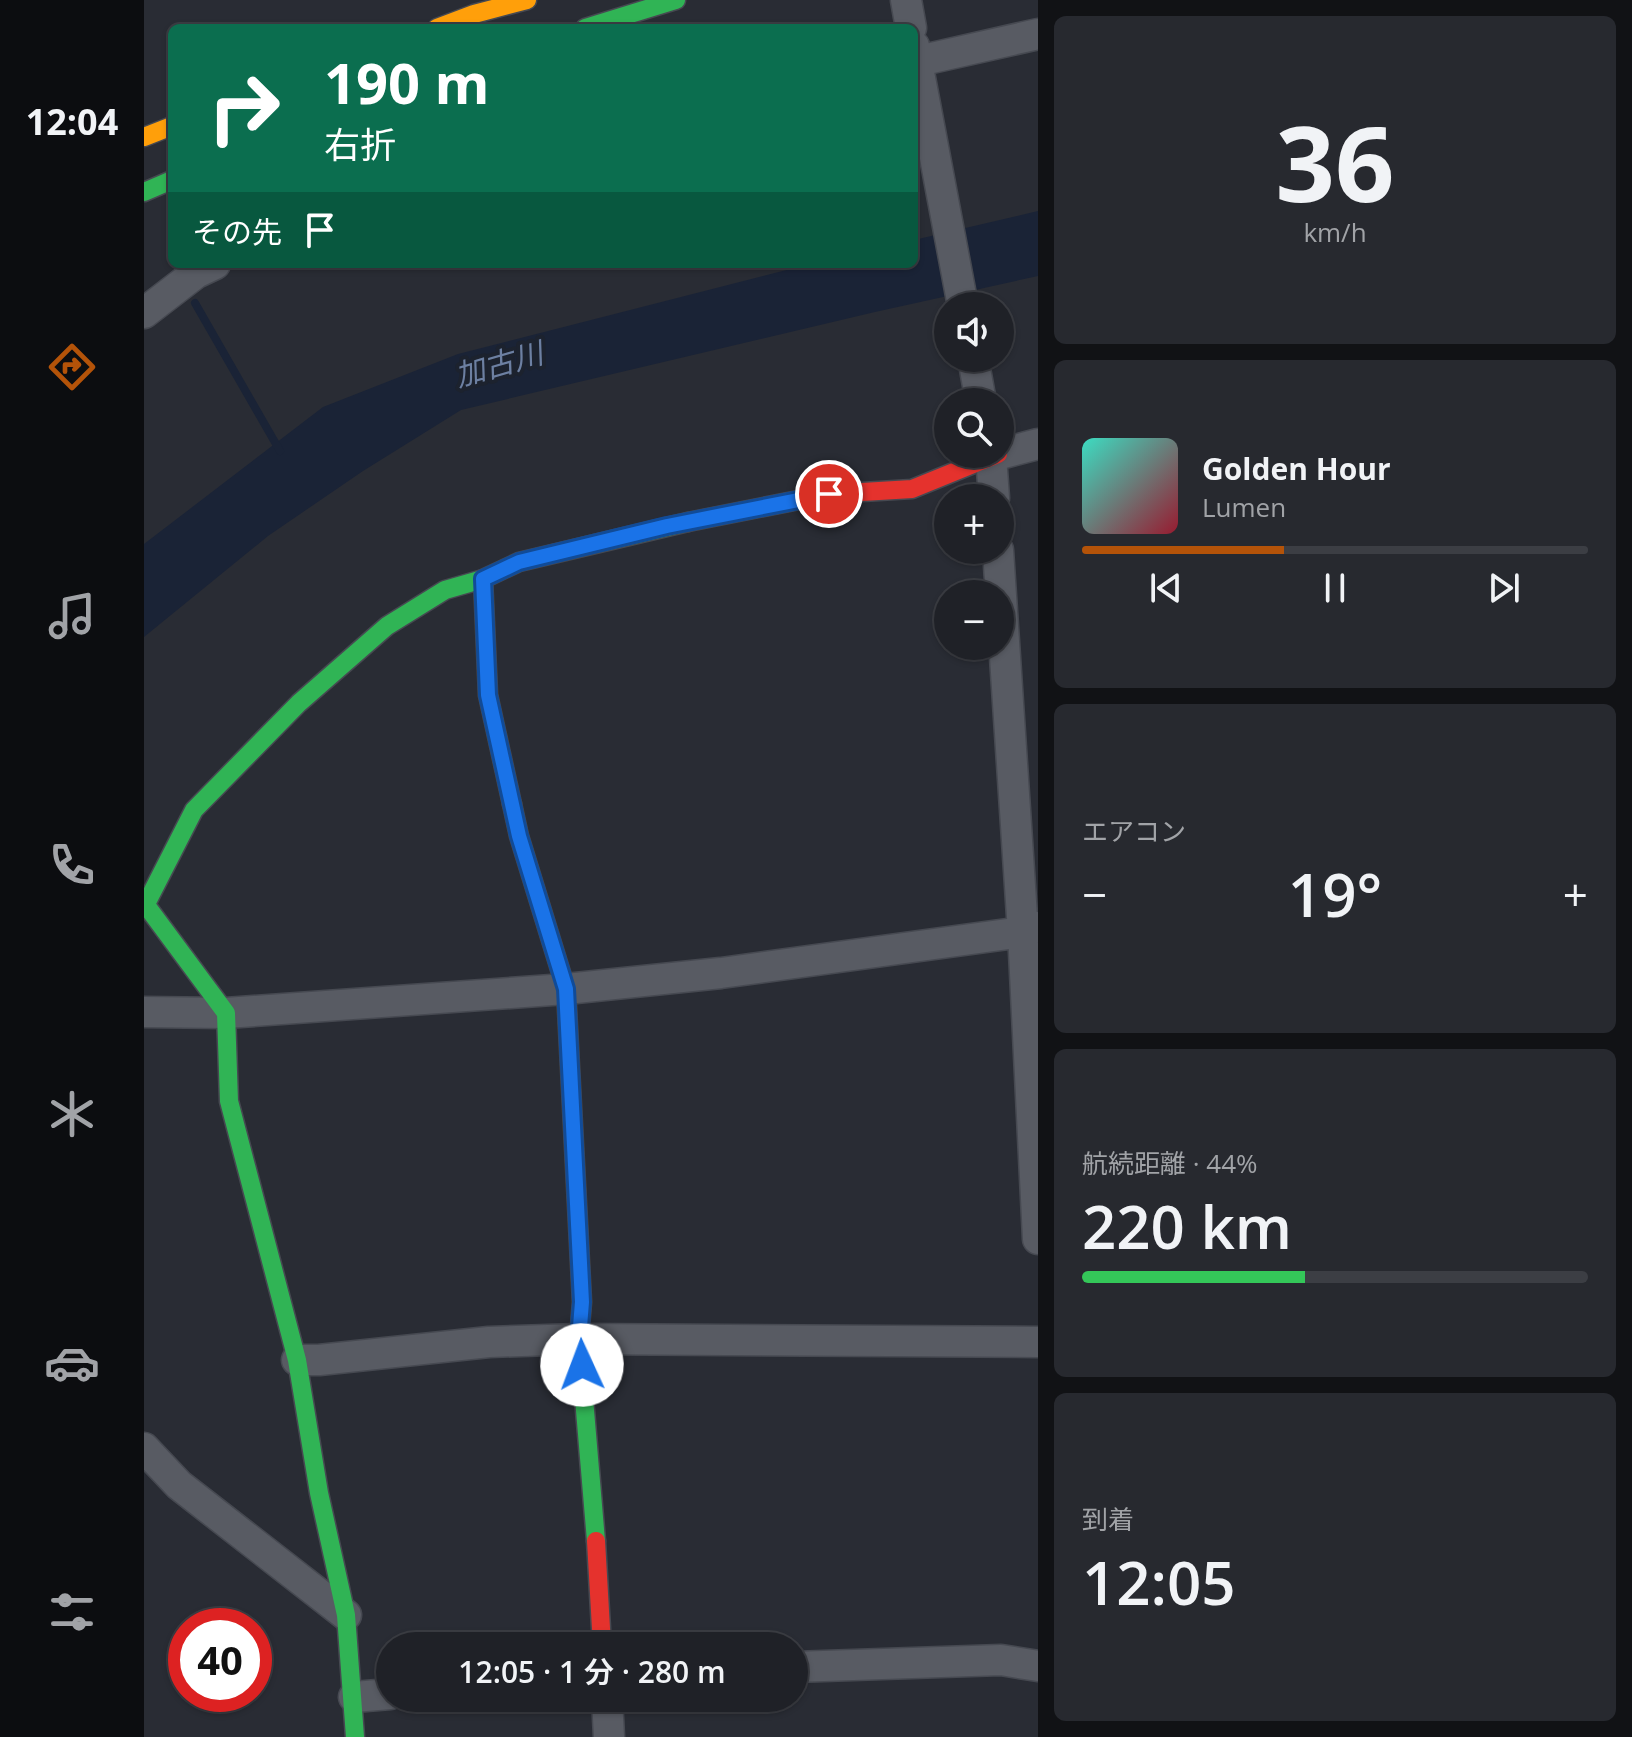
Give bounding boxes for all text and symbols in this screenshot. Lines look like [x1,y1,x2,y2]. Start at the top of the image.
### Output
text: 190 m [324,44,490,120]
icon: right [192,56,296,160]
text: 36 [1276,91,1394,232]
text: 12:04 [26,97,118,146]
text: 右折 [324,120,396,169]
icon: arrive [298,208,342,252]
text: その先 [192,211,282,252]
text: km/h [1303,214,1367,250]
map controls [934,292,1014,660]
button: sound [934,292,1014,372]
water label: 加古川 [450,331,550,396]
icon: directions [44,339,100,395]
button: search [934,388,1014,468]
text: Golden Hour [1202,448,1391,489]
pin [795,460,863,528]
icon: arrive [807,472,851,516]
button: + [934,484,1014,564]
text: Lumen [1202,489,1286,525]
icon: previous [1144,566,1188,610]
icon: pause [1313,566,1357,610]
icon: next [1482,566,1526,610]
button: − [934,580,1014,660]
icon: music [44,588,100,644]
text: エアコン [1082,813,1186,849]
icon: phone [44,837,100,893]
text: 19° [1288,853,1382,935]
text: − [1082,864,1107,924]
text: + [1563,864,1588,924]
icon: climate [44,1086,100,1142]
text: 航続距離 · 44% [1082,1145,1258,1181]
text: 220 km [1082,1185,1292,1267]
position arrow [540,1323,624,1407]
icon: car [44,1335,100,1391]
text: 到着 [1082,1501,1134,1537]
text: 12:05 [1082,1541,1236,1623]
icon: filters [44,1584,100,1640]
speed limit sign: 40 [168,1608,272,1712]
text: 12:05 · 1 分 · 280 m [458,1651,726,1692]

